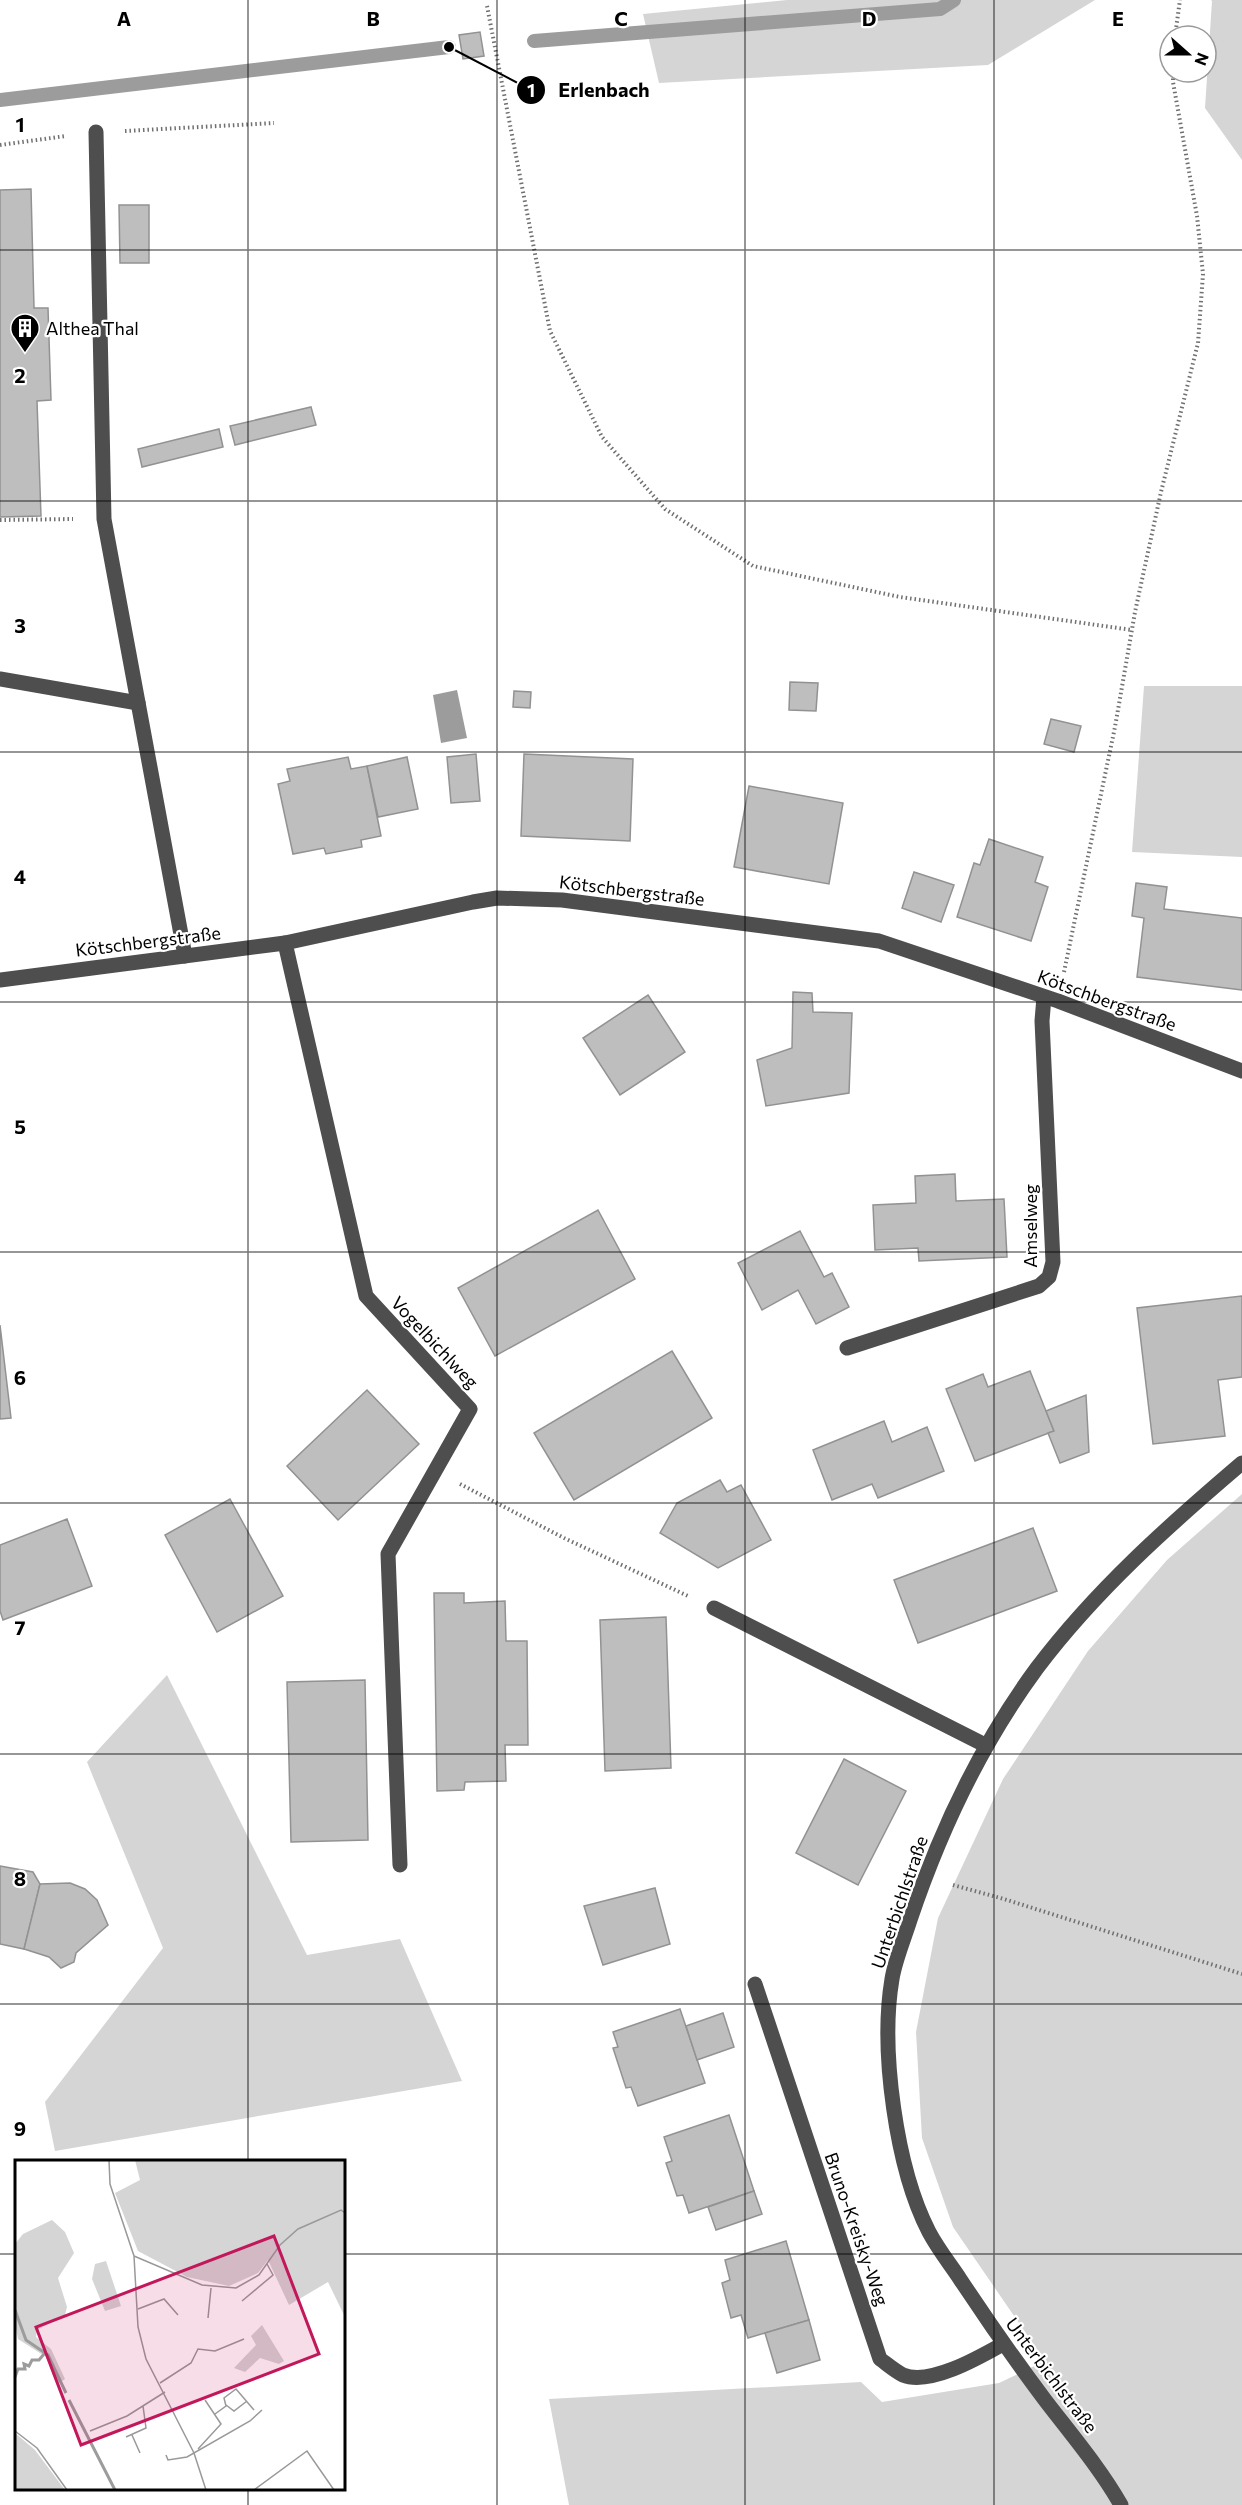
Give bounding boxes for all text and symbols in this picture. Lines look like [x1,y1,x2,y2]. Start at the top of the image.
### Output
text: A [117,6,131,30]
text: B [366,6,380,30]
text: C [614,6,628,30]
text: D [862,6,876,30]
text: E [1112,6,1124,30]
north arrow [1158,24,1218,84]
text: N [1191,51,1213,69]
callout: Erlenbach [516,71,662,109]
text: Erlenbach [558,77,650,101]
text: 1 [527,79,535,101]
text: 1 [15,112,25,136]
building icon: Althea Thal [9,312,41,354]
place label: Althea Thal [46,317,139,339]
text: 2 [14,363,26,387]
text: 3 [14,613,26,637]
text: 4 [14,864,26,888]
street label: Kötschbergstraße [558,870,706,910]
street label: Kötschbergstraße [74,921,222,961]
street label: Kötschbergstraße [1035,965,1179,1035]
text: 5 [14,1114,26,1138]
street label: Amselweg [1019,1184,1041,1268]
street label: Vogelbichlweg [387,1291,483,1393]
text: 6 [14,1365,26,1389]
text: 7 [15,1615,26,1639]
street label: Unterbichlstraße [866,1833,932,1971]
text: 8 [14,1866,26,1890]
text: 9 [14,2116,26,2140]
street label: Bruno-Kreisky-Weg [820,2149,894,2309]
inset map [15,2160,345,2490]
street label: Unterbichlstraße [1001,2313,1103,2437]

